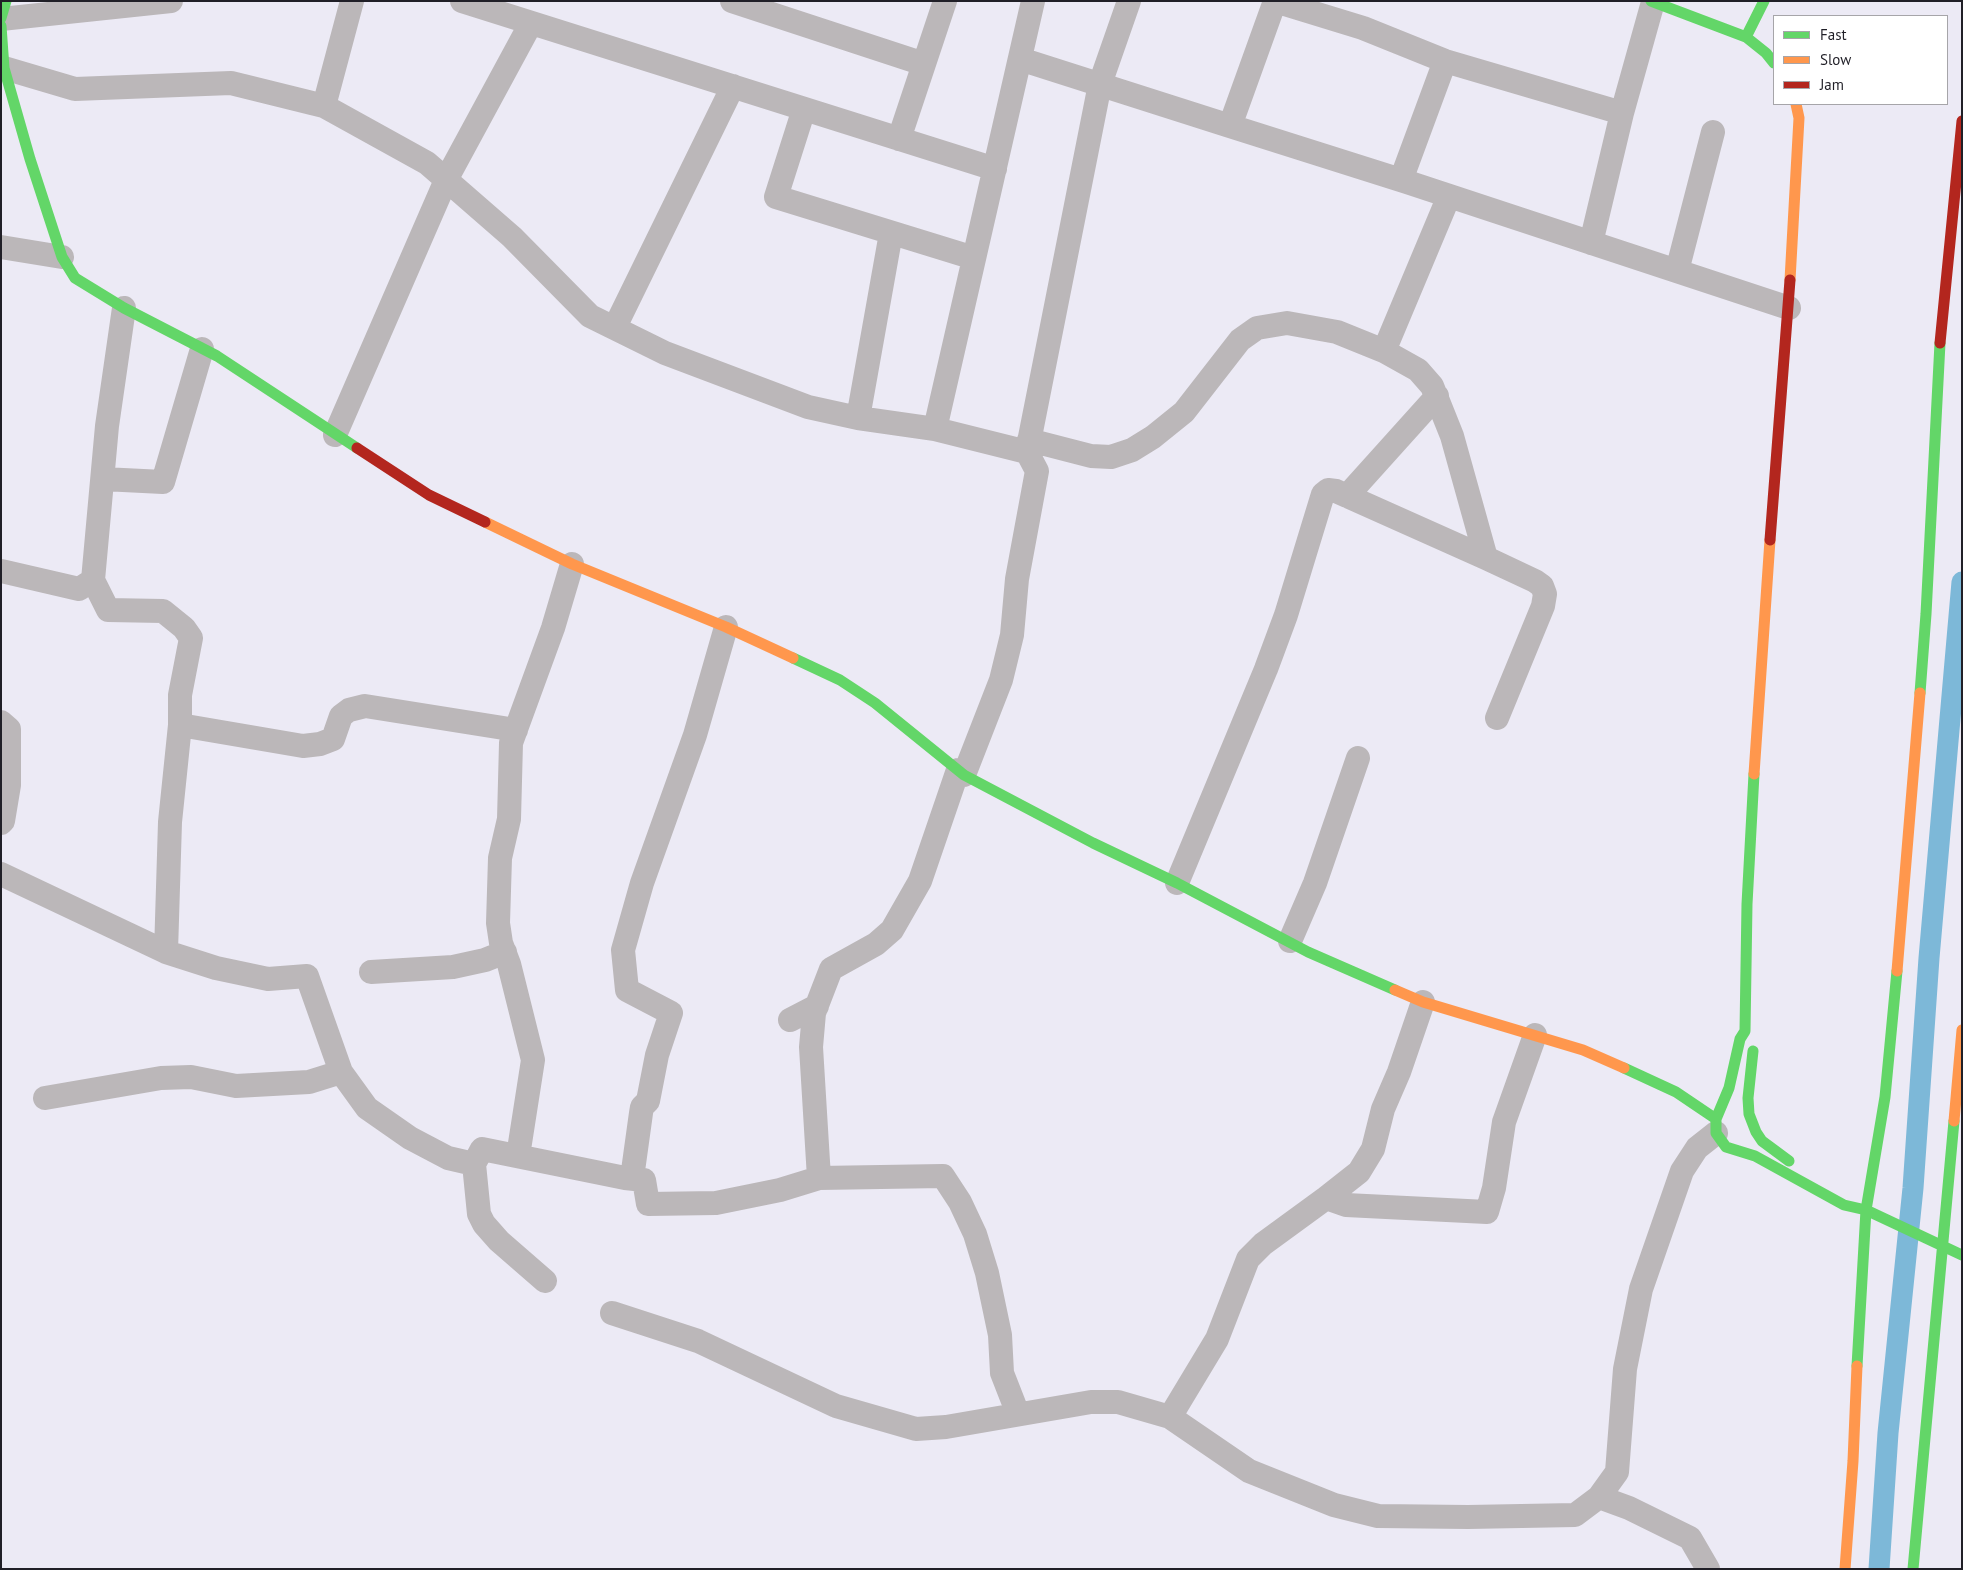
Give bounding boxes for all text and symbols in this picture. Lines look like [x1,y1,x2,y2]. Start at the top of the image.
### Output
legend [1773,15,1948,105]
text: Fast [1820,25,1847,44]
text: Slow [1820,50,1851,69]
text: Jam [1820,75,1844,94]

